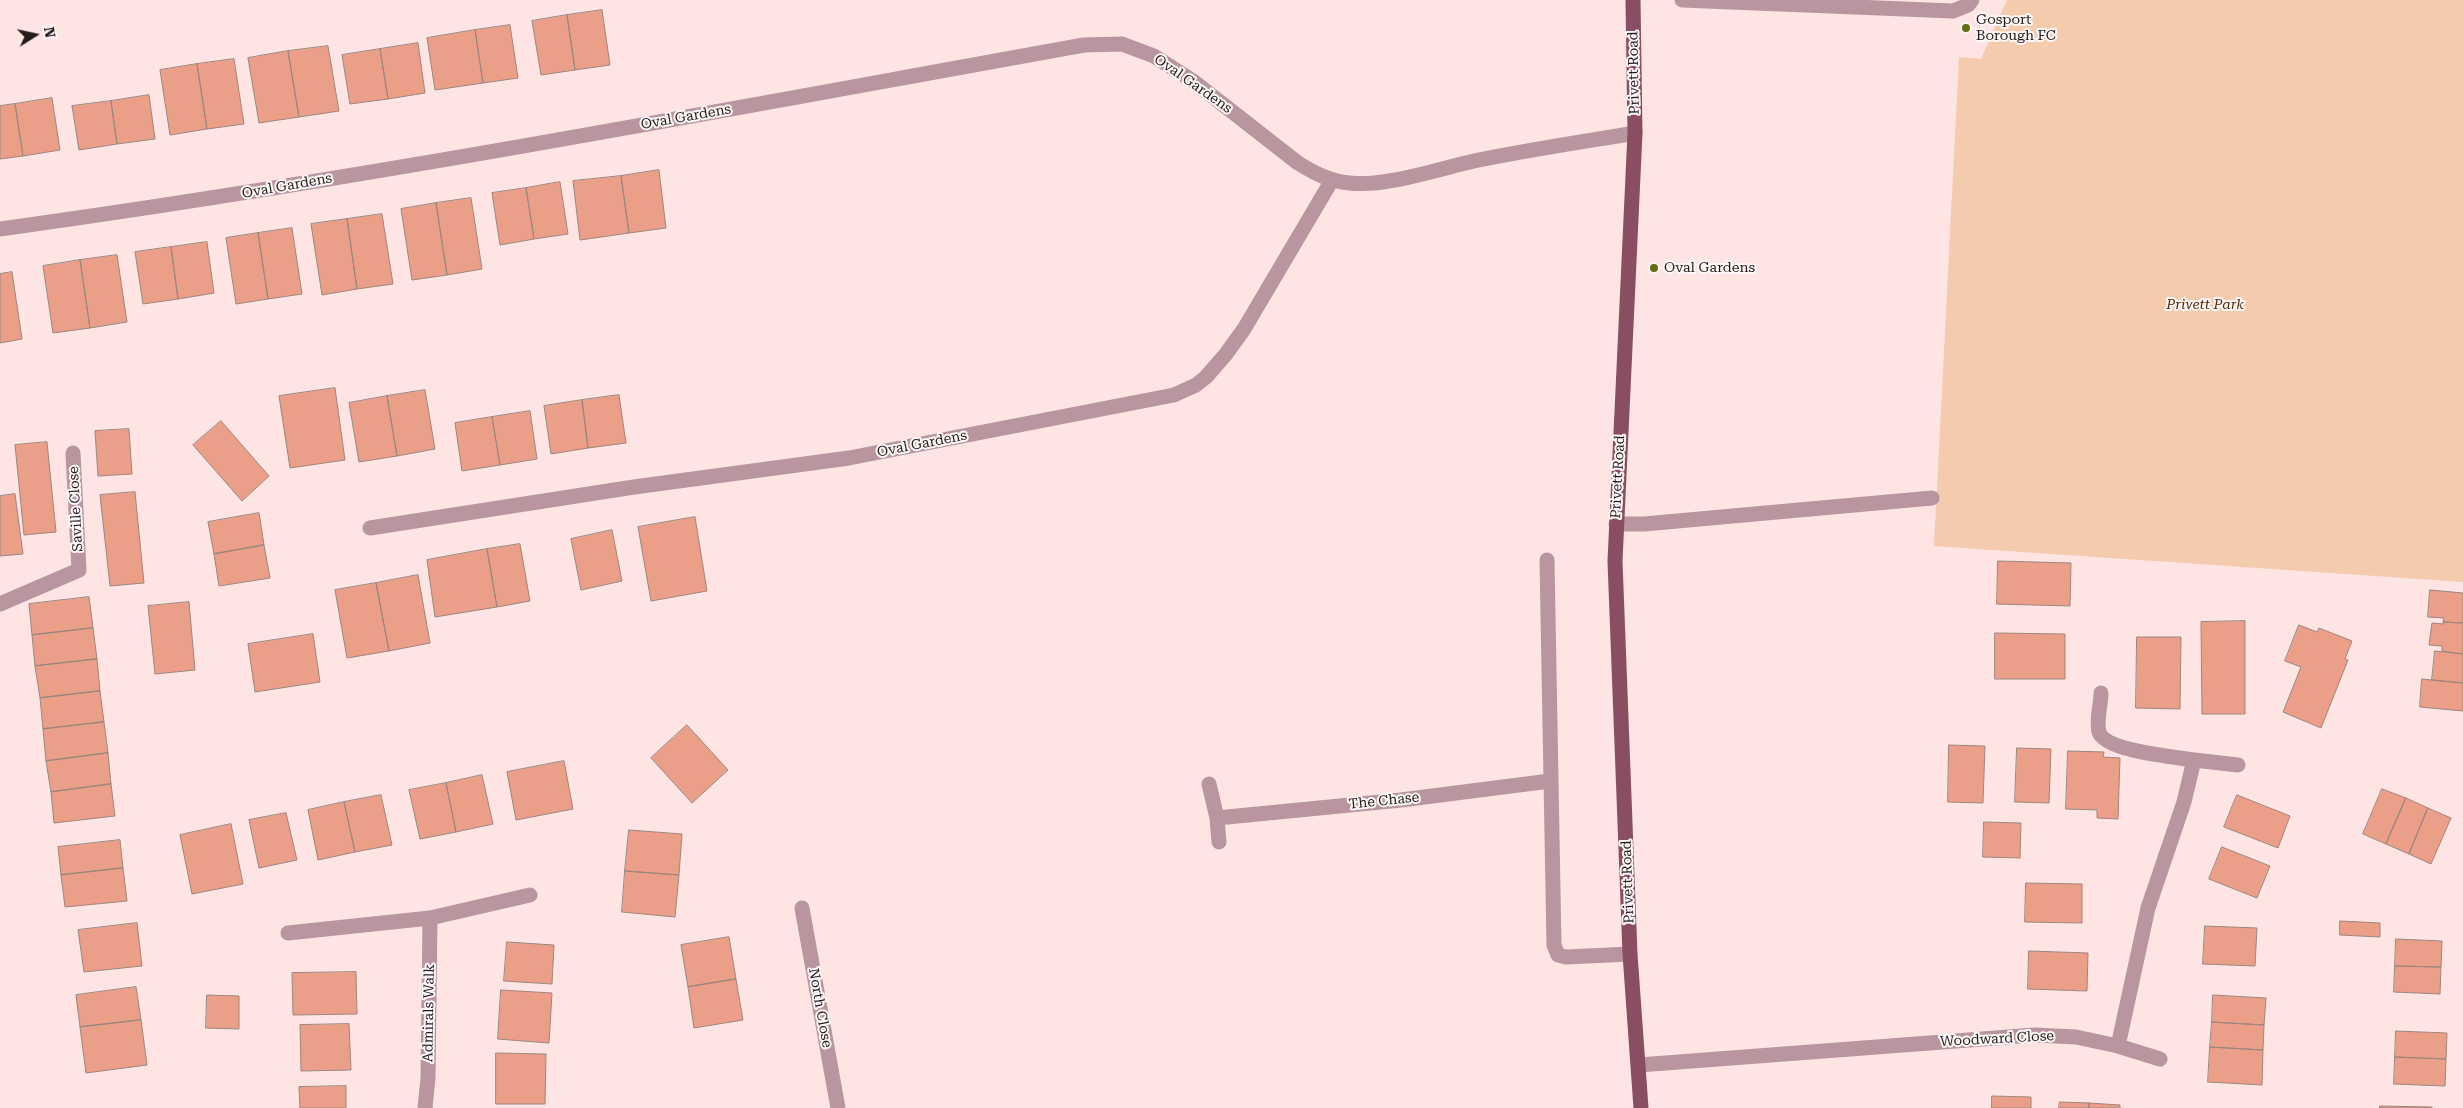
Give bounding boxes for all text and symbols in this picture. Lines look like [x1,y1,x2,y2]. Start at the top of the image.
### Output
north arrow [10,10,60,60]
place label: Gosport Borough FC [1976,12,2056,44]
marker: Gosport Borough FC [1960,22,1972,34]
text: N [41,26,59,39]
street label: Privett Road [1625,31,1643,115]
street label: Oval Gardens [1151,51,1235,117]
street label: Oval Gardens [640,101,732,133]
street label: Oval Gardens [241,170,333,202]
place label: Oval Gardens [1664,260,1755,276]
marker: Oval Gardens [1648,262,1660,274]
park label: Privett Park [2166,297,2244,313]
street label: Oval Gardens [876,427,968,461]
street label: Privett Road [1607,435,1629,519]
street label: Saville Close [65,466,87,552]
street label: The Chase [1348,789,1420,813]
street label: Privett Road [1618,840,1638,924]
street label: Admirals Walk [420,964,438,1062]
street label: North Close [805,967,835,1049]
street label: Woodward Close [1940,1028,2054,1050]

